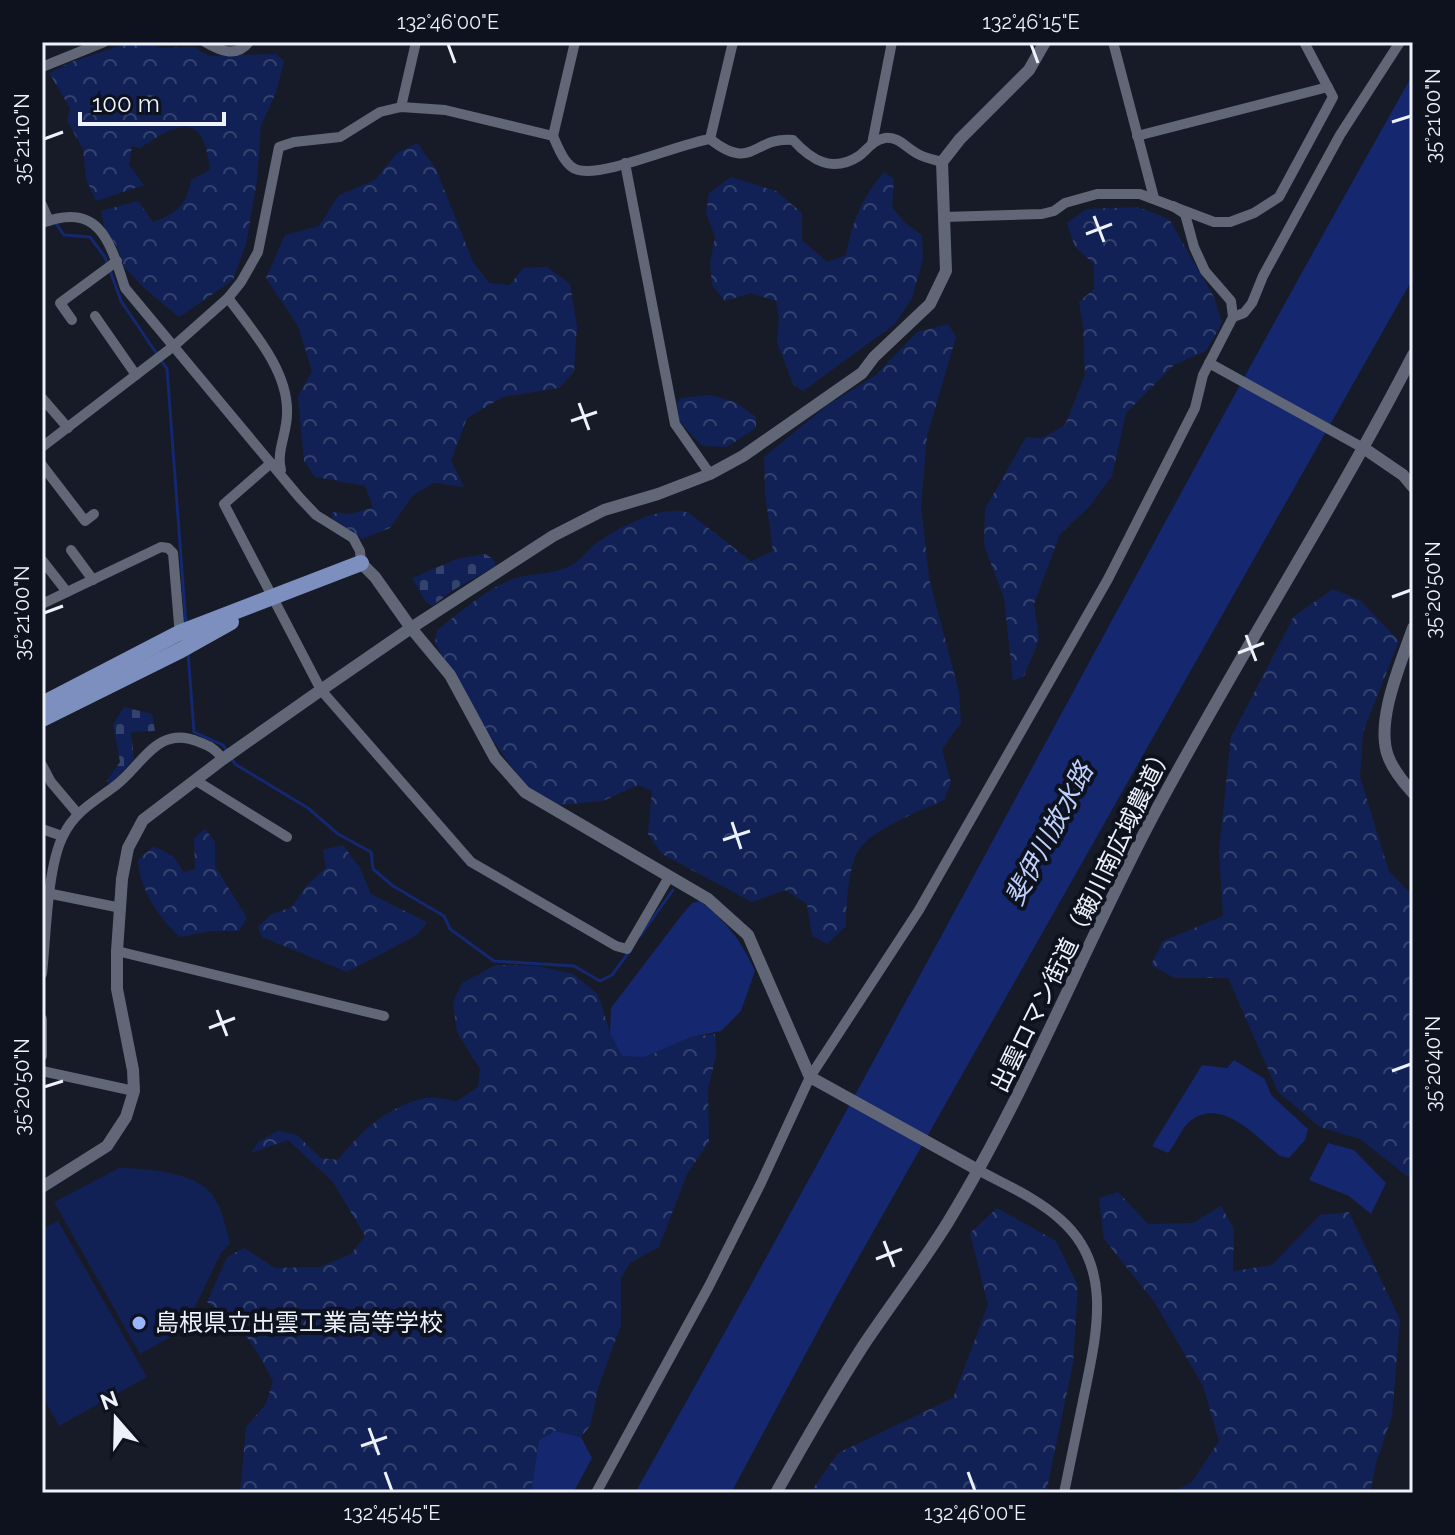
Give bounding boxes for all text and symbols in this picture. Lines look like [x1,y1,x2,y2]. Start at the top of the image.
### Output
text: 132°46'00"E [397,10,499,34]
text: 132°46'15"E [982,10,1080,34]
text: 35°21'00"N [1421,69,1445,163]
scale bar [80,76,224,126]
text: 100 m [92,89,160,118]
text: 35°21'10"N [10,93,34,185]
text: 35°20'50"N [1421,541,1445,639]
text: 35°21'00"N [10,566,34,660]
street label: 出雲ロマン街道（簸川南広域農道） [984,739,1179,1097]
water label: 斐伊川放水路 [999,756,1100,910]
text: 35°20'40"N [1421,1016,1445,1112]
text: 35°20'50"N [10,1038,34,1136]
place label: 島根県立出雲工業高等学校 [155,1308,443,1337]
marker: 島根県立出雲工業高等学校 [130,1314,148,1332]
north arrow [76,1379,156,1459]
text: N [97,1385,121,1415]
text: 132°45'45"E [343,1501,441,1525]
text: 132°46'00"E [924,1501,1026,1525]

